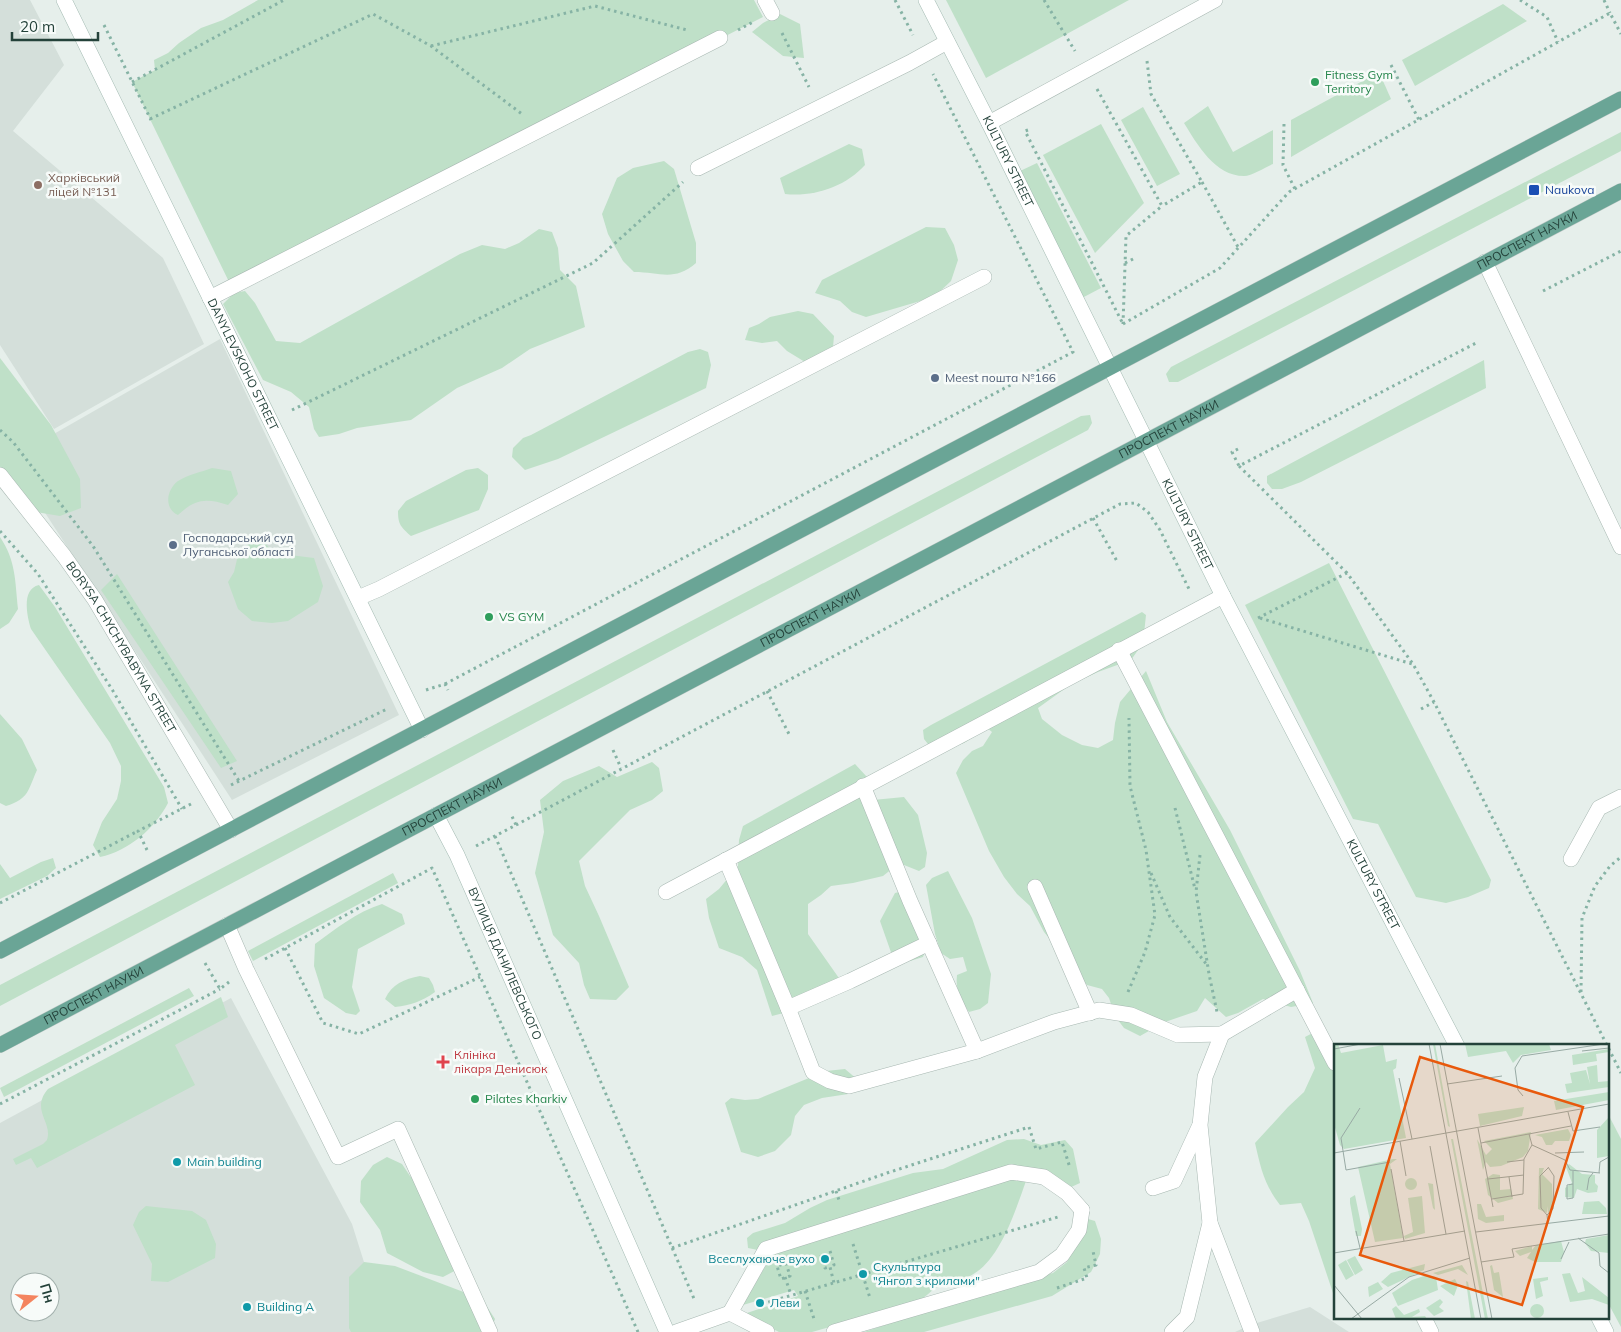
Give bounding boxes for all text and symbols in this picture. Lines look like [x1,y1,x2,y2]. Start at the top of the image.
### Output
scale bar [12,10,99,42]
text: 20 m [20,17,55,36]
place label: Fitness Gym Territory [1325,67,1393,96]
marker: Fitness Gym Territory [1309,76,1321,88]
street label: KULTURY STREET [979,113,1038,210]
place label: Харківський ліцей №131 [48,170,120,199]
marker: Харківський ліцей №131 [32,179,44,191]
place label: Naukova [1545,182,1594,197]
marker: Naukova [1527,183,1541,197]
street label: ПРОСПЕКТ НАУКИ [1474,208,1579,273]
street label: DANYLEVSKOHO STREET [204,296,282,434]
place label: Meest пошта №166 [945,370,1056,385]
marker: Meest пошта №166 [929,372,941,384]
street label: ПРОСПЕКТ НАУКИ [1116,396,1221,461]
street label: KULTURY STREET [1159,476,1217,573]
place label: Господарський суд Луганської області [183,530,294,559]
marker: Господарський суд Луганської області [167,539,179,551]
street label: BORYSA CHYCHYBABYNA STREET [63,558,180,736]
street label: ПРОСПЕКТ НАУКИ [758,585,863,650]
place label: VS GYM [499,609,544,624]
marker: VS GYM [483,611,495,623]
street label: ПРОСПЕКТ НАУКИ [399,774,505,839]
street label: KULTURY STREET [1344,836,1404,933]
street label: ВУЛИЦЯ ДАНИЛЕВСЬКОГО [465,885,545,1042]
street label: ПРОСПЕКТ НАУКИ [41,963,146,1028]
inset map [1334,1044,1608,1320]
place label: Клініка лікаря Денисюк [454,1047,548,1076]
marker: Клініка лікаря Денисюк [436,1055,450,1069]
place label: Pilates Kharkiv [485,1091,568,1106]
marker: Pilates Kharkiv [469,1093,481,1105]
place label: Main building [187,1154,262,1169]
marker: Main building [171,1156,183,1168]
place label: Всеслухаюче вухо [708,1251,815,1266]
marker: Всеслухаюче вухо [819,1253,831,1265]
place label: Скульптура "Янгол з крилами" [873,1259,980,1288]
marker: Скульптура "Янгол з крилами" [857,1268,869,1280]
north arrow [10,1272,60,1322]
text: Пн [36,1281,59,1305]
place label: Леви [770,1295,800,1310]
marker: Леви [754,1297,766,1309]
place label: Building A [257,1299,314,1314]
marker: Building A [241,1301,253,1313]

